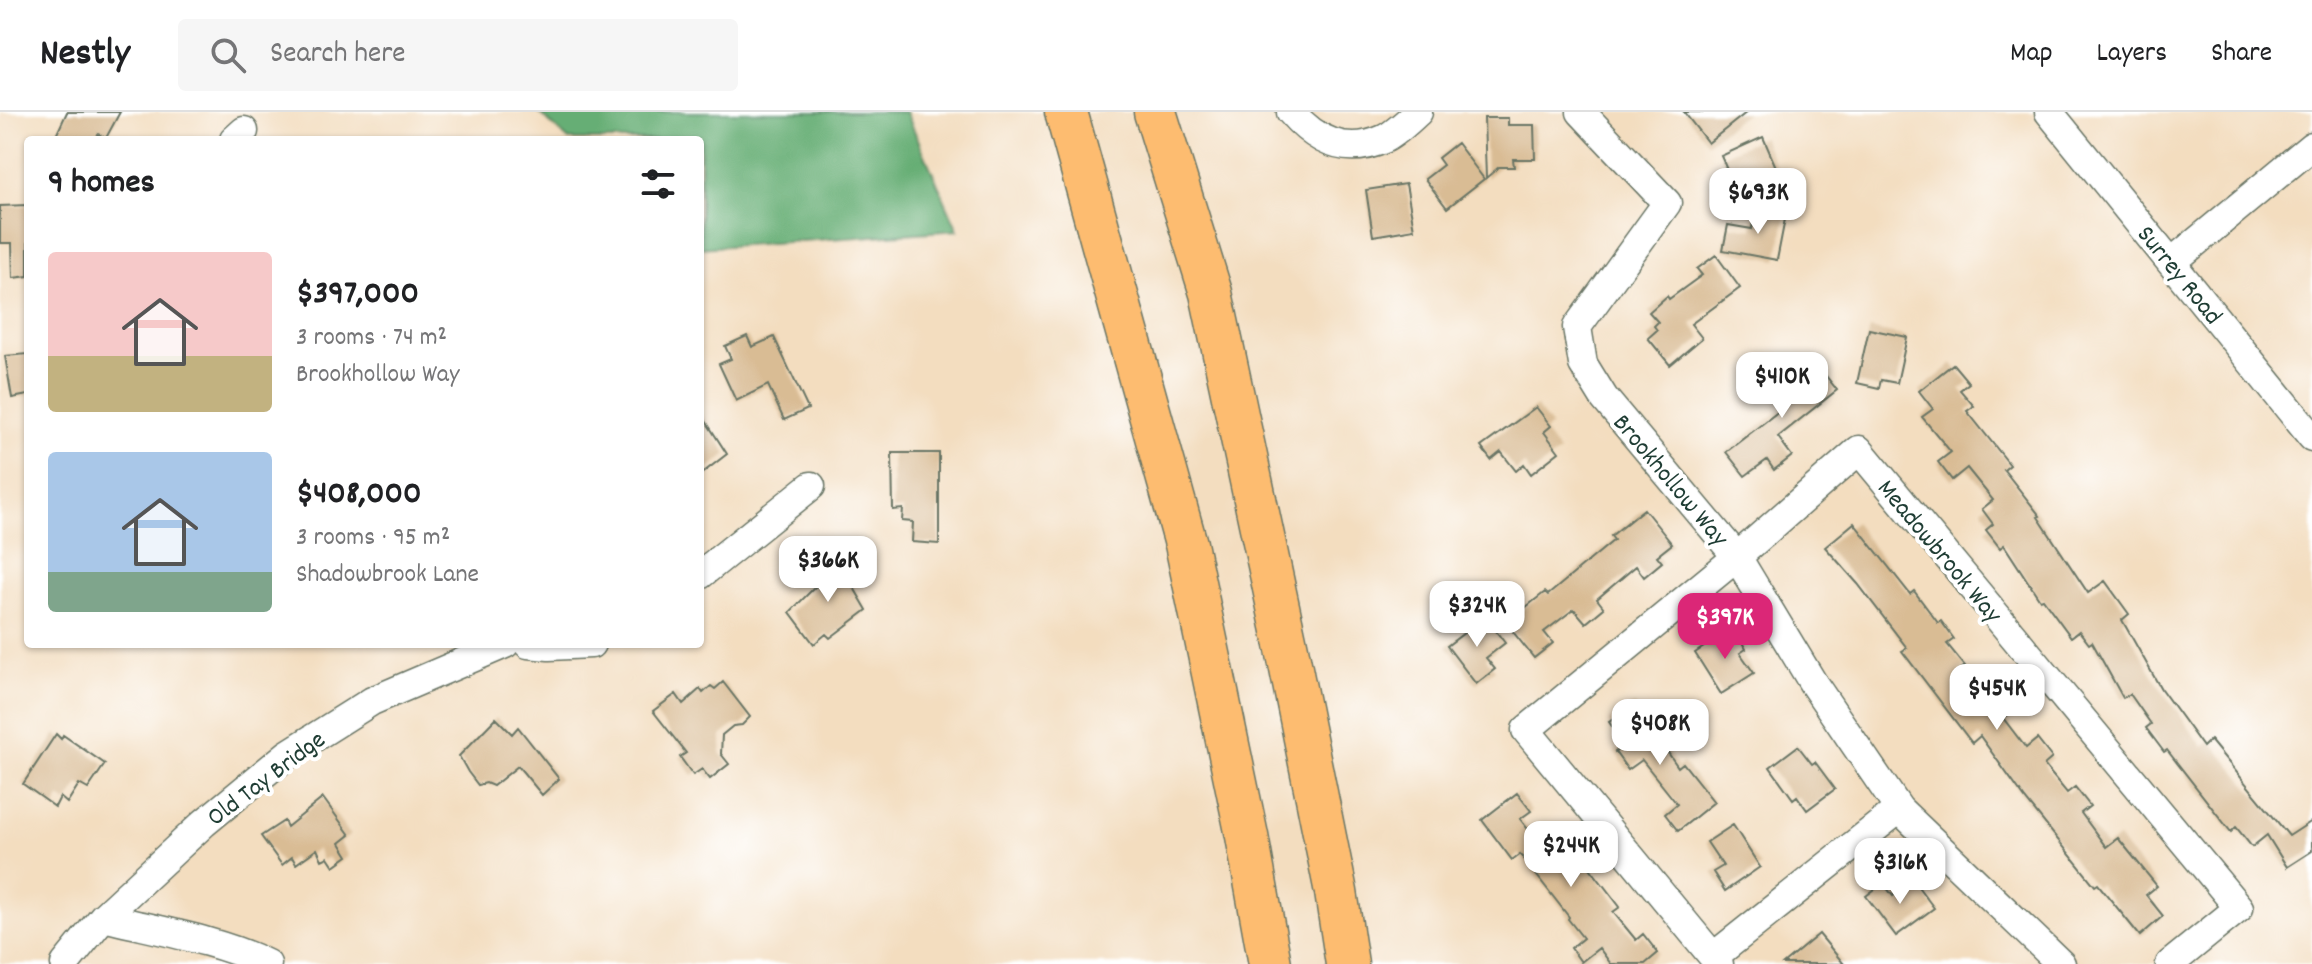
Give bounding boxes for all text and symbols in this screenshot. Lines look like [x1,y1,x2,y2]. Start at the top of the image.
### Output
search box [178,19,738,91]
text: Nestly [40,28,130,83]
icon: search [206,33,250,77]
text: Search here [270,34,406,77]
text: Map [2010,35,2053,75]
text: Layers [2097,35,2167,75]
text: Share [2211,35,2272,75]
text: 9 homes [48,160,155,209]
icon: filters [636,162,680,206]
pin: $693K [1702,168,1814,236]
text: $693K [1727,175,1789,212]
street label: Surrey Road [2127,219,2230,334]
text: $397,000 [296,271,419,320]
icon: home [112,284,208,380]
text: 3 rooms · 74 m² [296,320,447,357]
pin: $410K [1726,352,1838,420]
text: Brookhollow Way [296,357,460,394]
text: $410K [1754,359,1810,396]
street label: Brookhollow Way [1603,407,1736,556]
text: $408,000 [296,471,422,520]
street label: Meadowbrook Way [1867,472,2010,633]
icon: home [112,484,208,580]
text: 3 rooms · 95 m² [296,520,450,557]
pin: $366K [772,536,884,604]
text: $366K [797,543,859,580]
text: Shadowbrook Lane [296,557,479,594]
pin: $324K [1421,581,1533,649]
text: $324K [1448,588,1506,625]
pin: $397K [1669,593,1781,661]
text: $397K [1696,600,1754,637]
pin: $454K [1941,664,2053,732]
text: $454K [1968,671,2026,708]
pin: $408K [1604,699,1716,767]
text: $408K [1630,706,1690,743]
street label: Old Tay Bridge [200,723,334,837]
pin: $244K [1515,821,1627,889]
text: $244K [1542,828,1600,865]
pin: $316K [1844,838,1956,906]
text: $316K [1872,845,1928,882]

